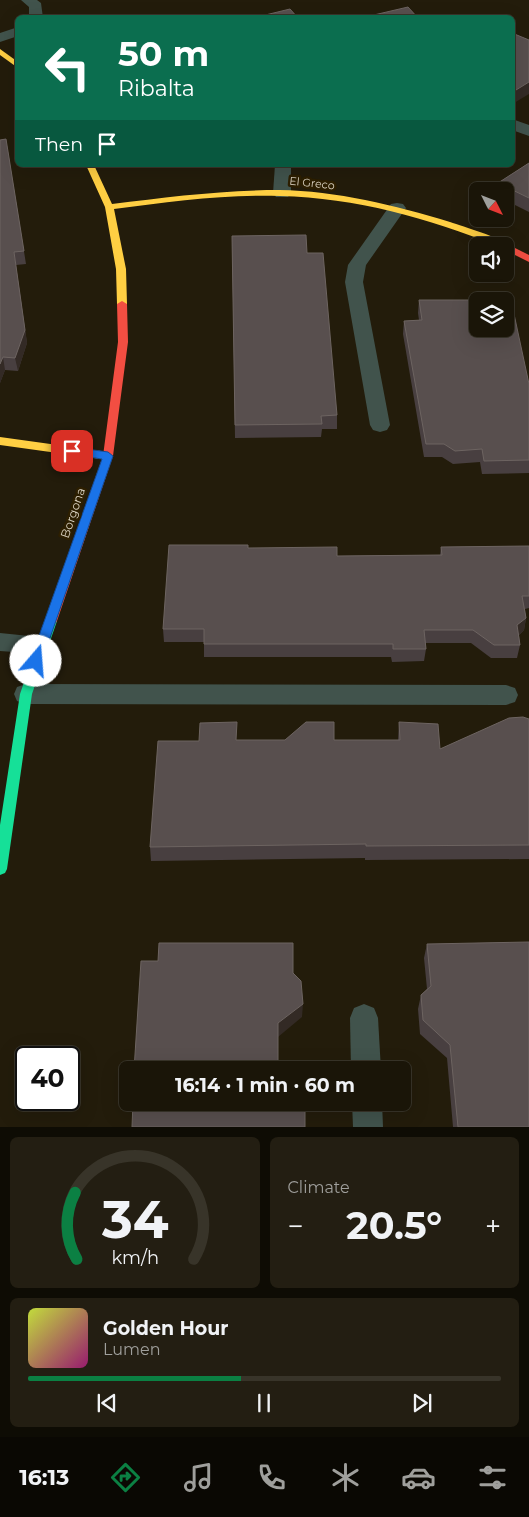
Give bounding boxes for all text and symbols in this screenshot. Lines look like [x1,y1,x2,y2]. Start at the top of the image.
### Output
text: 50 m [118,32,209,75]
icon: left [35,35,100,100]
text: Ribalta [118,75,195,102]
icon: arrive [93,130,121,158]
text: Then [35,133,83,156]
street label: El Greco [289,174,336,192]
north arrow [469,182,514,228]
map controls [469,182,514,337]
button: sound [469,237,514,282]
button: layers [469,292,514,337]
pin [51,430,93,472]
icon: arrive [58,437,86,465]
street label: Borgona [57,486,88,540]
position arrow [9,634,61,686]
speed limit sign: 40 [15,1046,80,1111]
text: 16:14 · 1 min · 60 m [175,1074,355,1097]
text: Climate [288,1178,350,1197]
text: 34 [100,1188,168,1251]
text: 20.5° [346,1202,442,1249]
text: − [288,1209,304,1243]
text: + [485,1209,501,1243]
text: km/h [111,1247,159,1268]
text: Golden Hour [103,1317,229,1340]
text: Lumen [103,1340,161,1359]
icon: previous [93,1389,121,1417]
icon: pause [250,1389,278,1417]
icon: next [408,1389,436,1417]
icon: directions [108,1460,143,1495]
icon: music [181,1460,216,1495]
icon: phone [254,1460,289,1495]
icon: climate [328,1460,363,1495]
icon: car [401,1460,436,1495]
icon: filters [475,1460,510,1495]
text: 16:13 [19,1464,69,1491]

